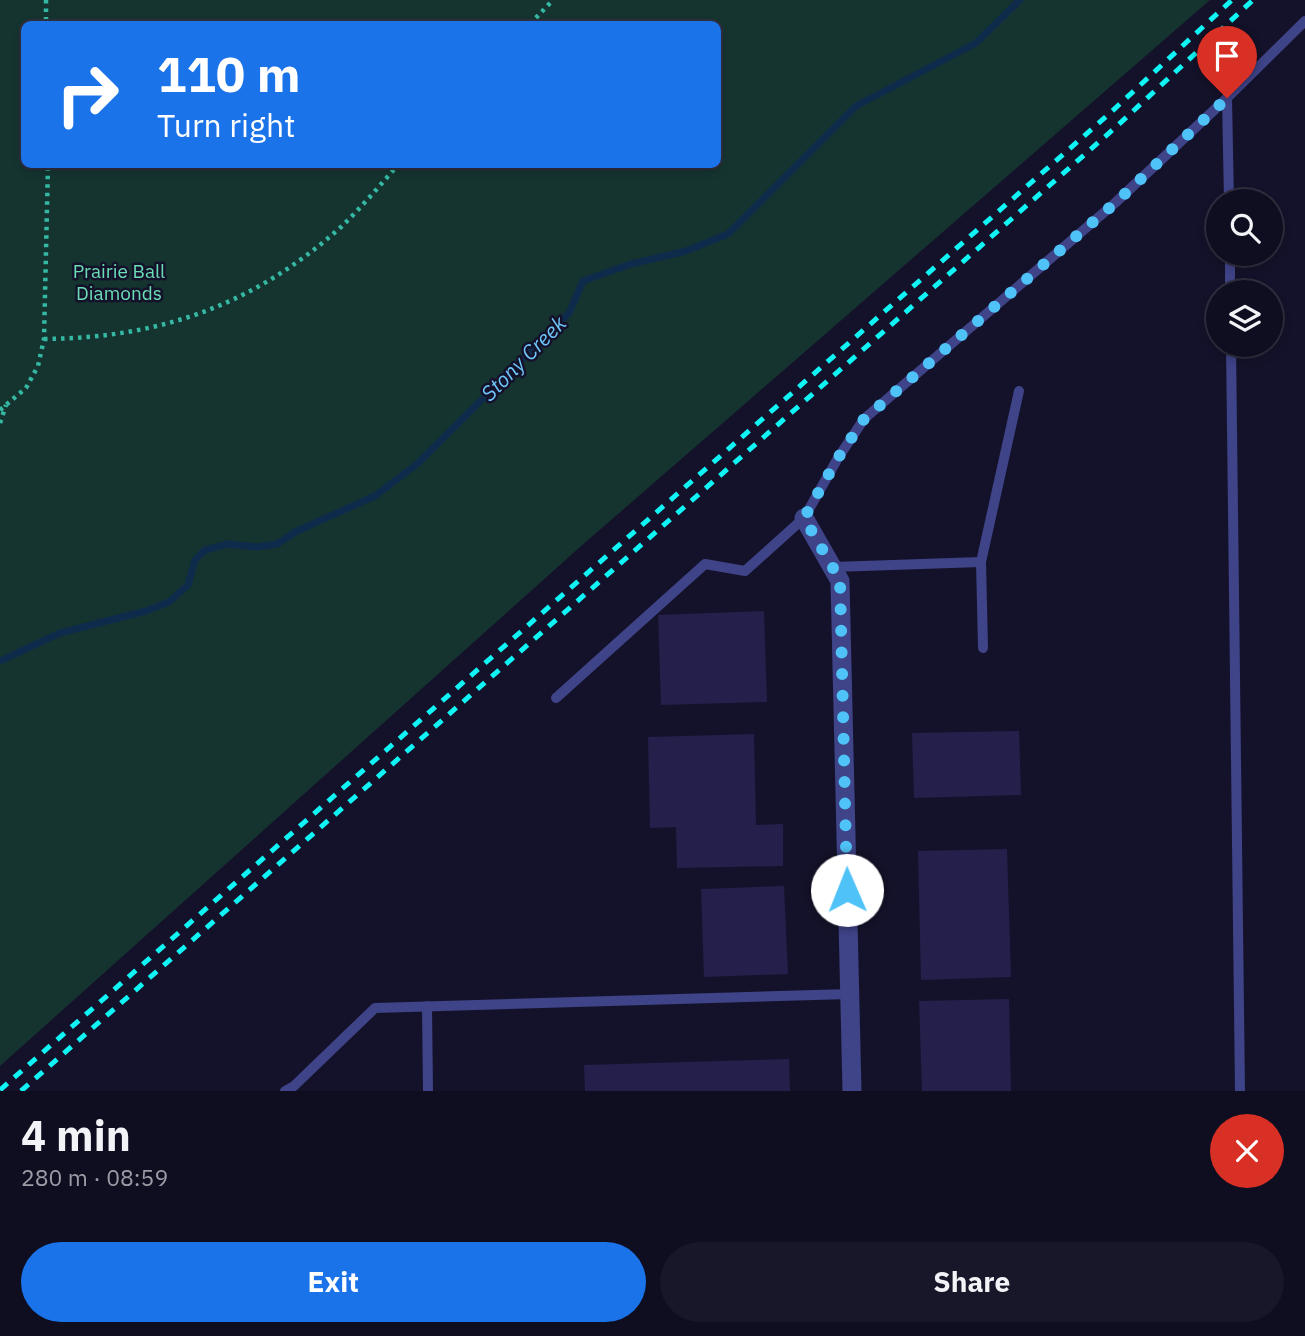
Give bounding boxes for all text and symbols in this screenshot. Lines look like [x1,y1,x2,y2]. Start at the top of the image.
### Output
pin [1197,26,1257,98]
icon: arrive [1208,37,1246,75]
text: 110 m [157,42,301,105]
icon: right [42,49,133,140]
text: Turn right [157,104,295,146]
map controls [1206,189,1283,357]
button: search [1206,189,1283,266]
park label: Prairie Ball Diamonds [73,259,165,305]
button: layers [1206,280,1283,357]
water label: Stony Creek [474,309,572,407]
position arrow [810,853,884,927]
text: 4 min [21,1108,131,1163]
button: close [1210,1114,1284,1188]
text: 280 m · 08:59 [21,1162,168,1192]
button: Exit [21,1242,646,1322]
button: Share [660,1242,1284,1322]

